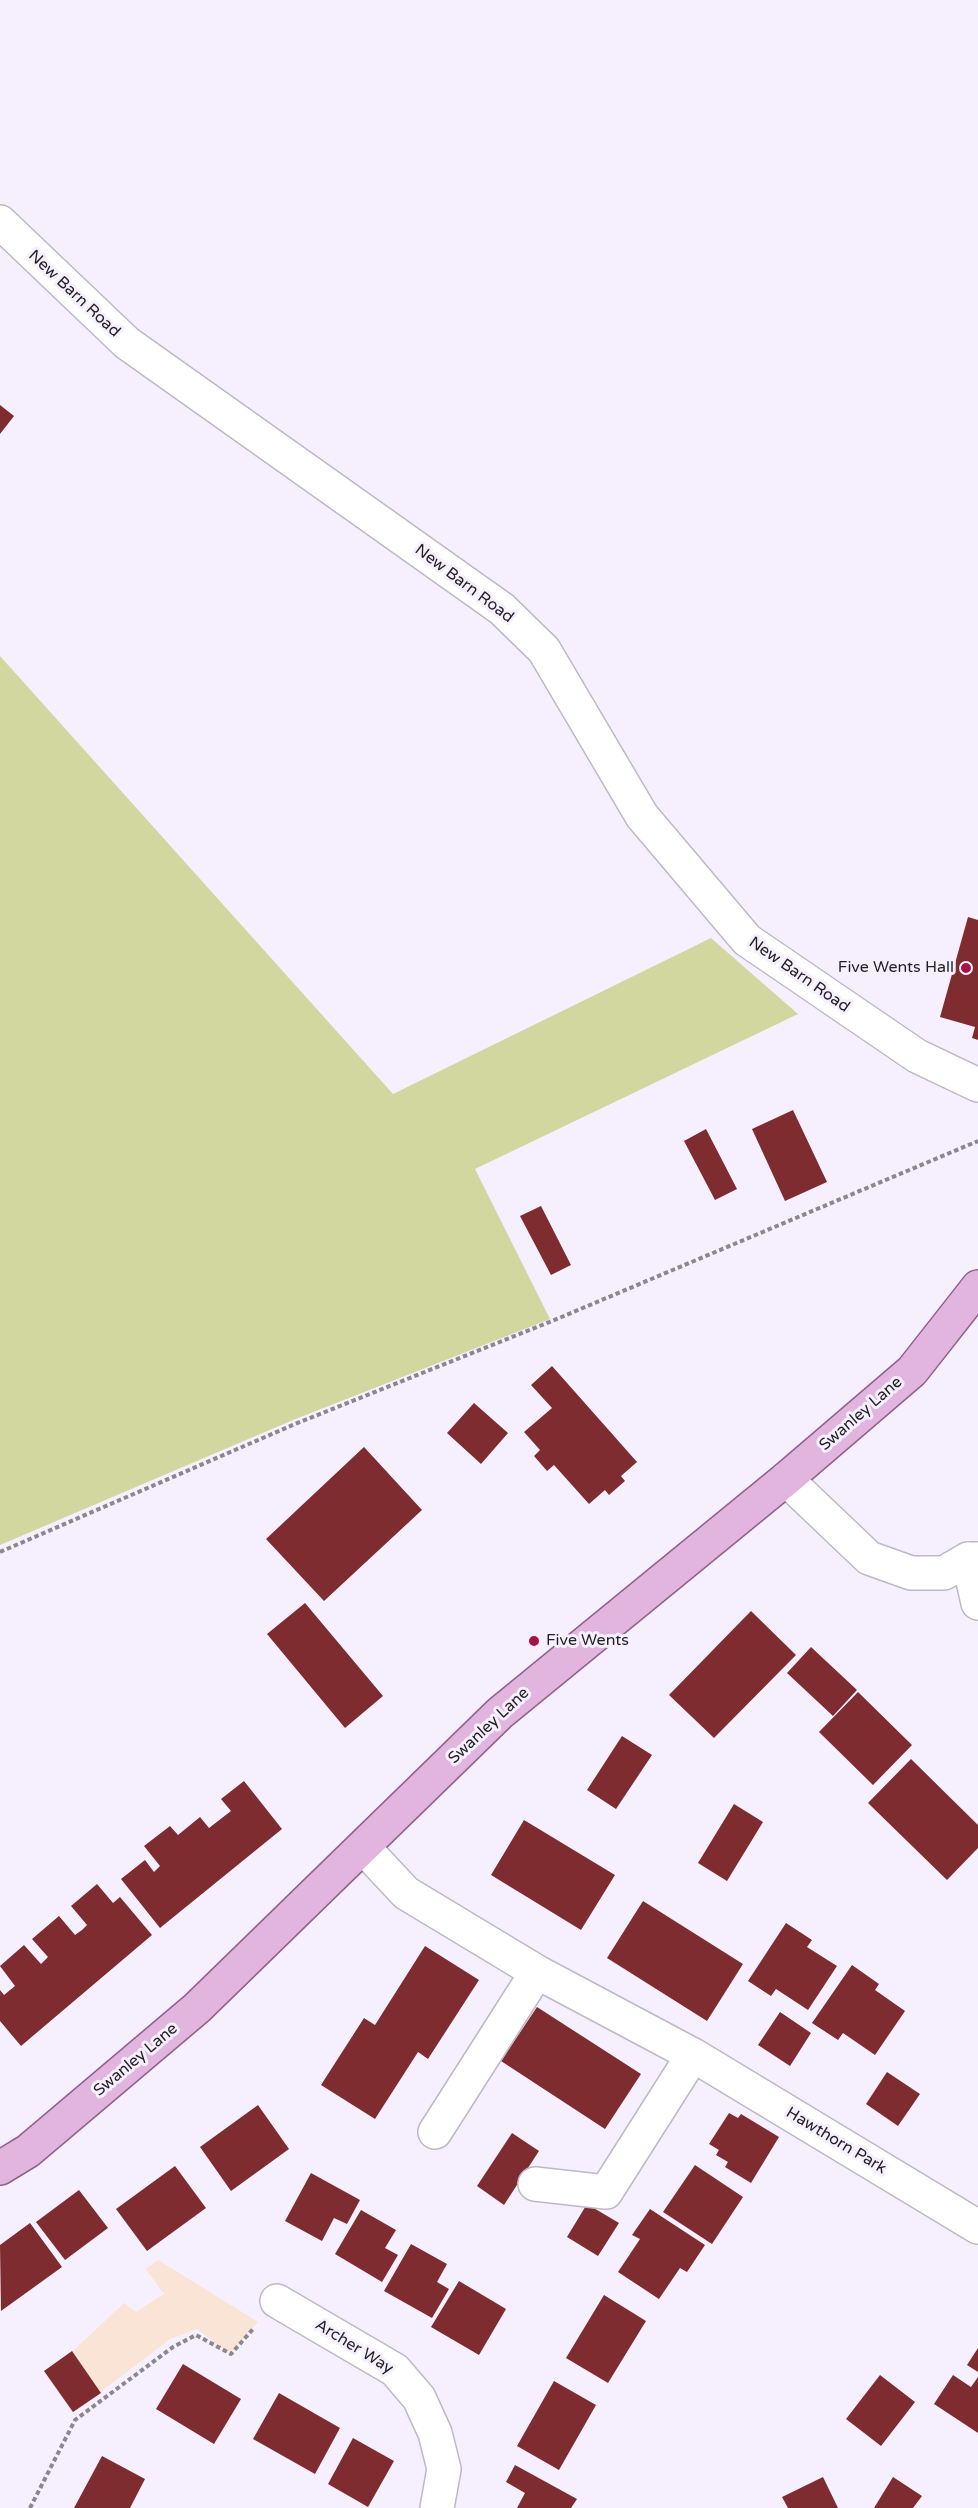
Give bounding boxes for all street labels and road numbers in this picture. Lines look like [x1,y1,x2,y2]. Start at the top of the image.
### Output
street label: New Barn Road [24,246,124,342]
street label: New Barn Road [411,541,517,627]
street label: New Barn Road [745,933,853,1017]
street label: Swanley Lane [816,1373,906,1455]
street label: Swanley Lane [445,1684,533,1768]
street label: Swanley Lane [90,2019,182,2101]
street label: Hawthorn Park [782,2103,890,2179]
street label: Archer Way [311,2315,397,2379]

